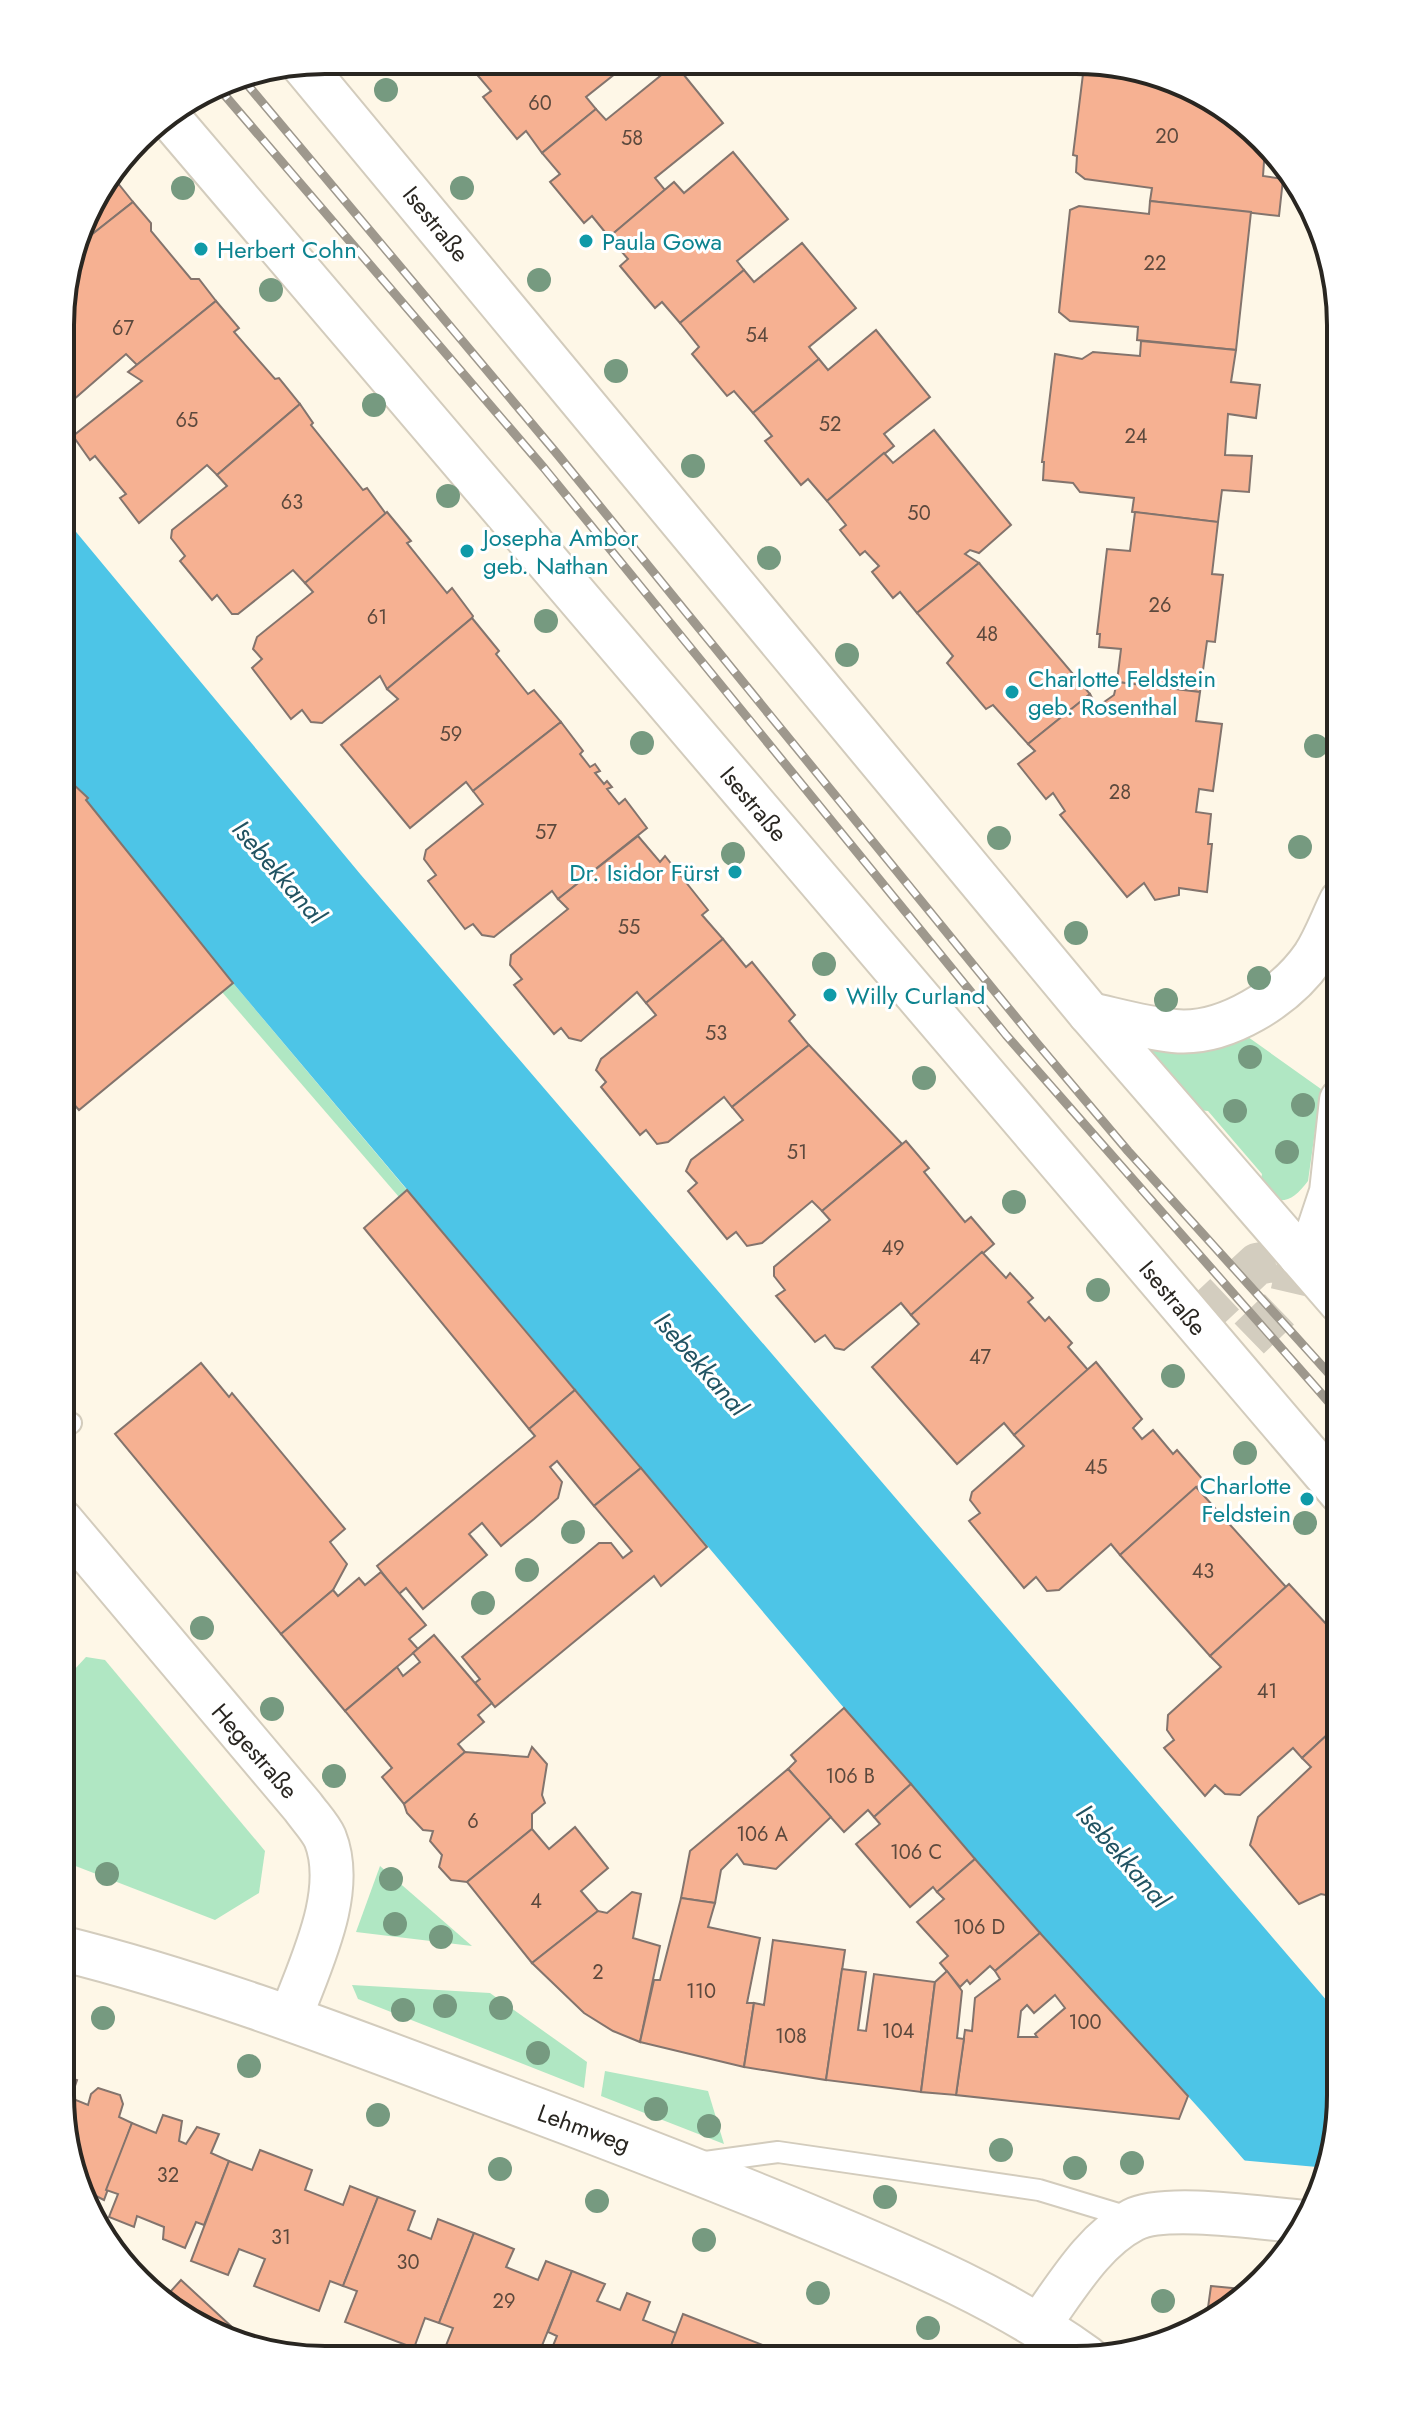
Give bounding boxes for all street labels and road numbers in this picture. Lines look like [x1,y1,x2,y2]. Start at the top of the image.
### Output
street label: Isestraße [394,178,478,270]
street label: Isestraße [712,759,796,849]
street label: Isestraße [1131,1253,1215,1343]
street label: Hegestraße [204,1695,306,1807]
street label: Lehmweg [533,2095,635,2161]

